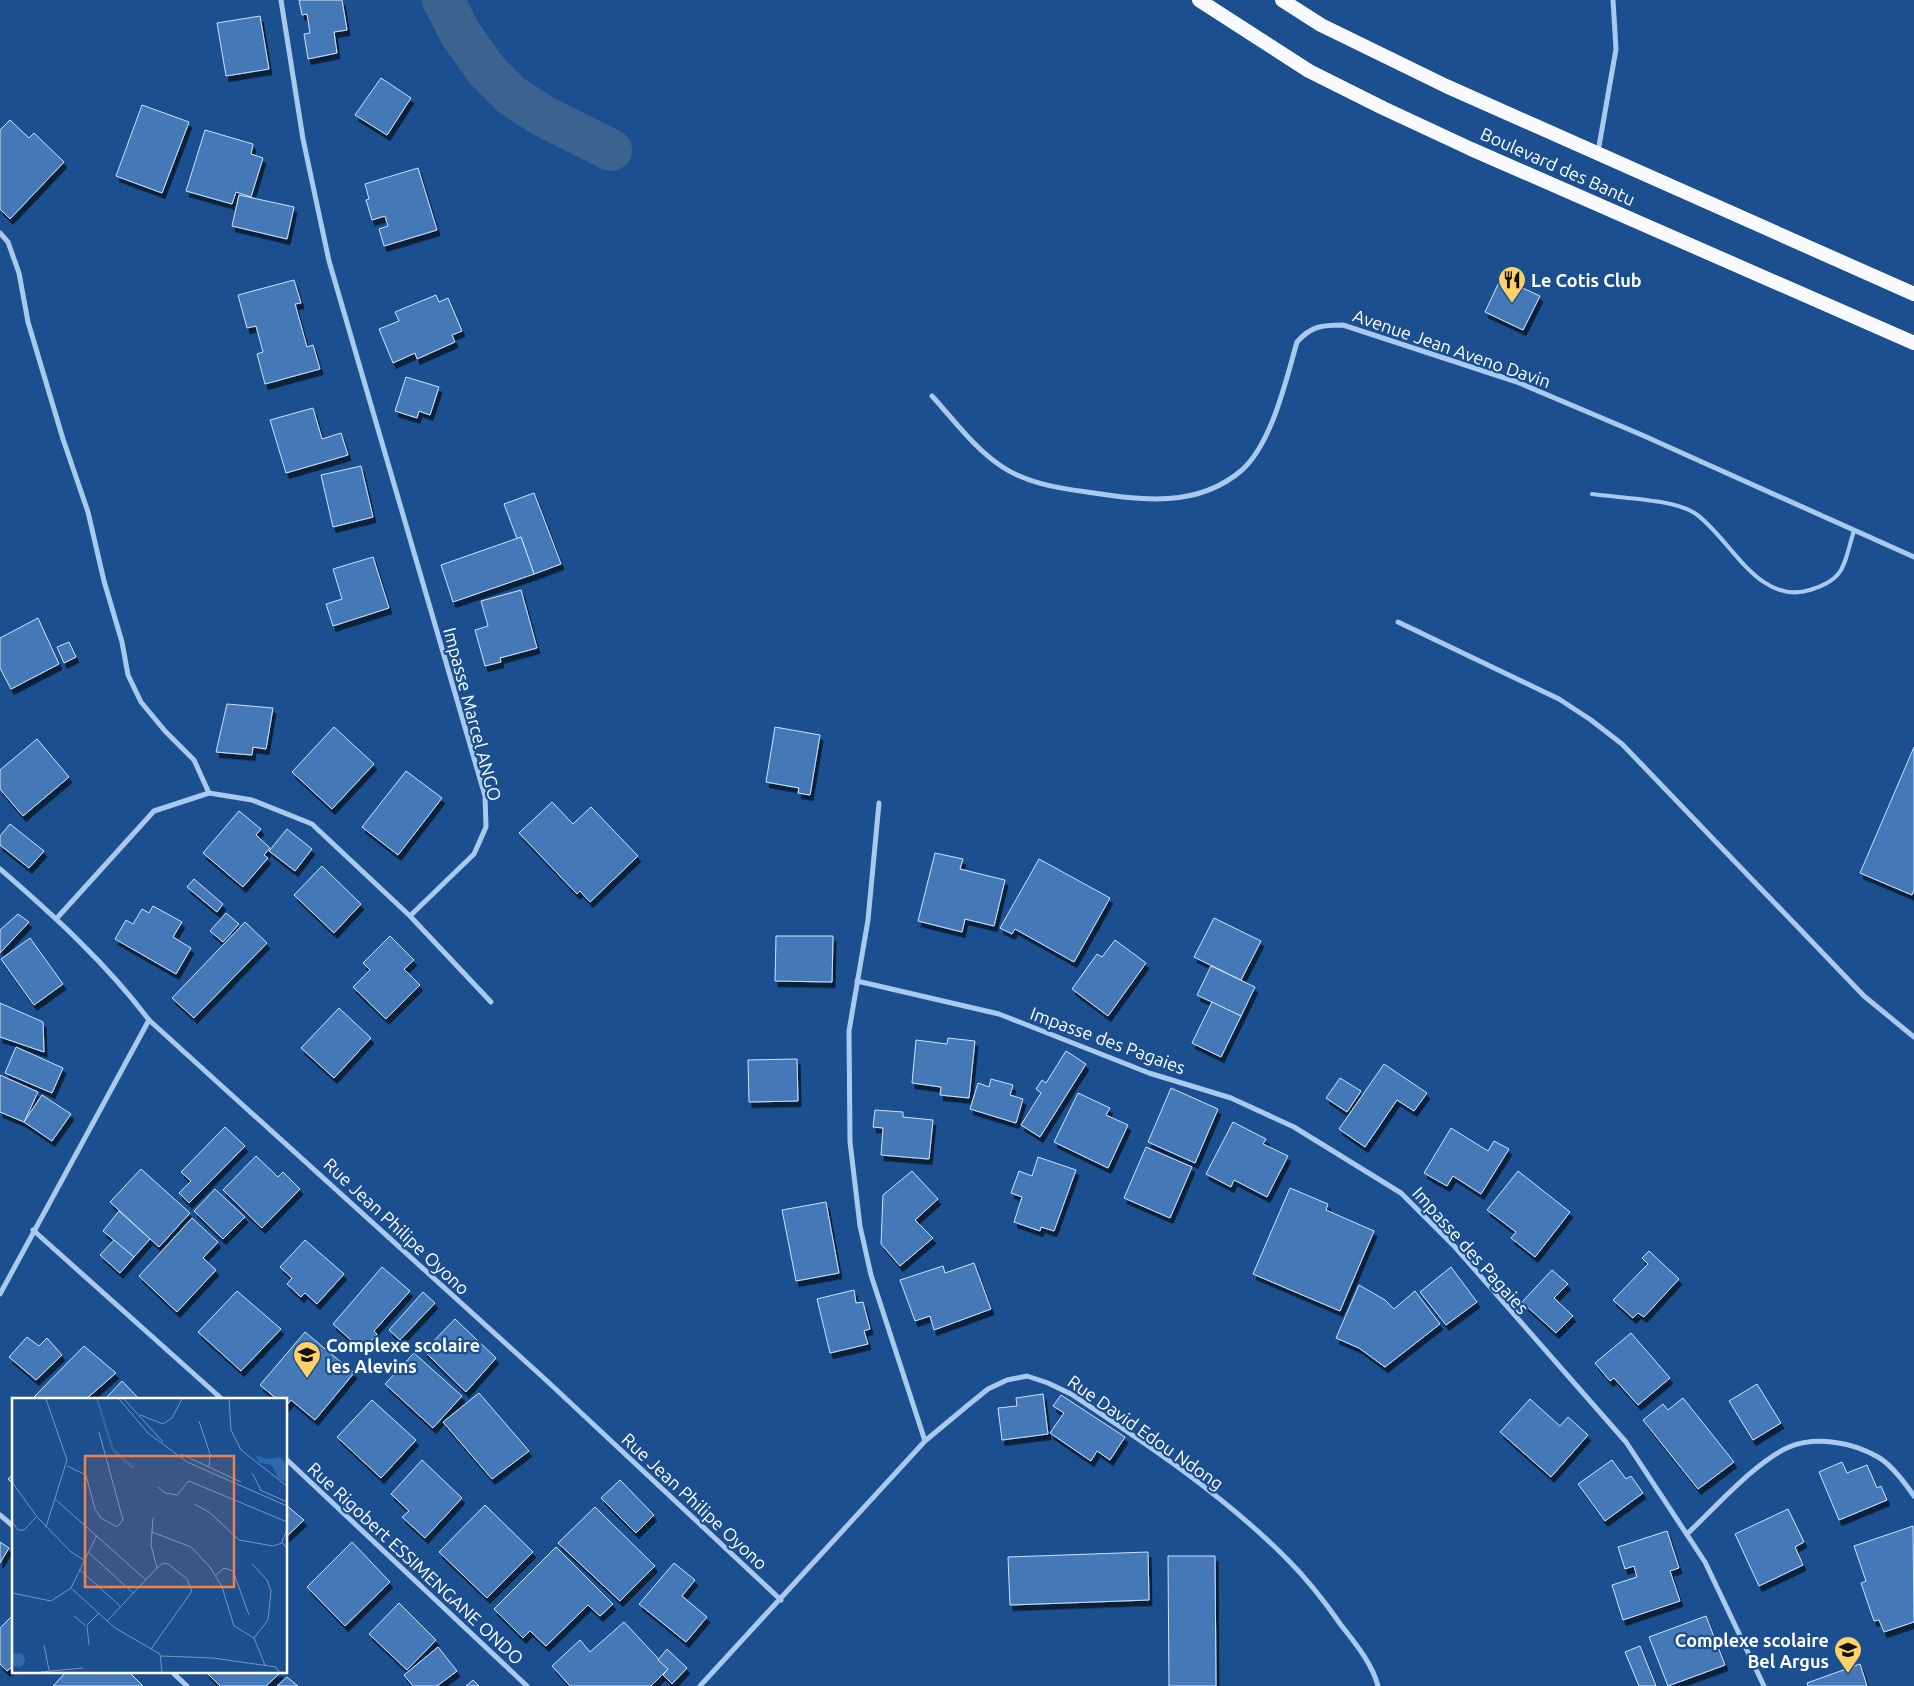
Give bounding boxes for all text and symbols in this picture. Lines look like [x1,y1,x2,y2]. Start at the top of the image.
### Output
street label: Boulevard des Bantu [1478,123,1638,209]
restaurant icon: Le Cotis Club [1497,265,1527,304]
place label: Le Cotis Club [1531,270,1642,290]
street label: Avenue Jean Aveno Davin [1351,305,1553,391]
street label: Impasse Marcel ANGO [440,625,506,803]
street label: Impasse des Pagaies [1028,1003,1188,1077]
street label: Rue Jean Philipe Oyono [320,1154,474,1298]
street label: Impasse des Pagaies [1409,1183,1533,1318]
place label: Complexe scolaire les Alevins [326,1335,480,1376]
school or university icon: Complexe scolaire les Alevins [292,1340,322,1379]
street label: Rue David Edou Ndong [1064,1371,1228,1493]
inset map [12,1398,288,1674]
street label: Rue Jean Philipe Oyono [618,1429,772,1573]
street label: Rue Rigobert ESSIMENGANE ONDO [304,1458,528,1668]
place label: Complexe scolaire Bel Argus [1675,1630,1829,1671]
school or university icon: Complexe scolaire Bel Argus [1833,1635,1863,1674]

